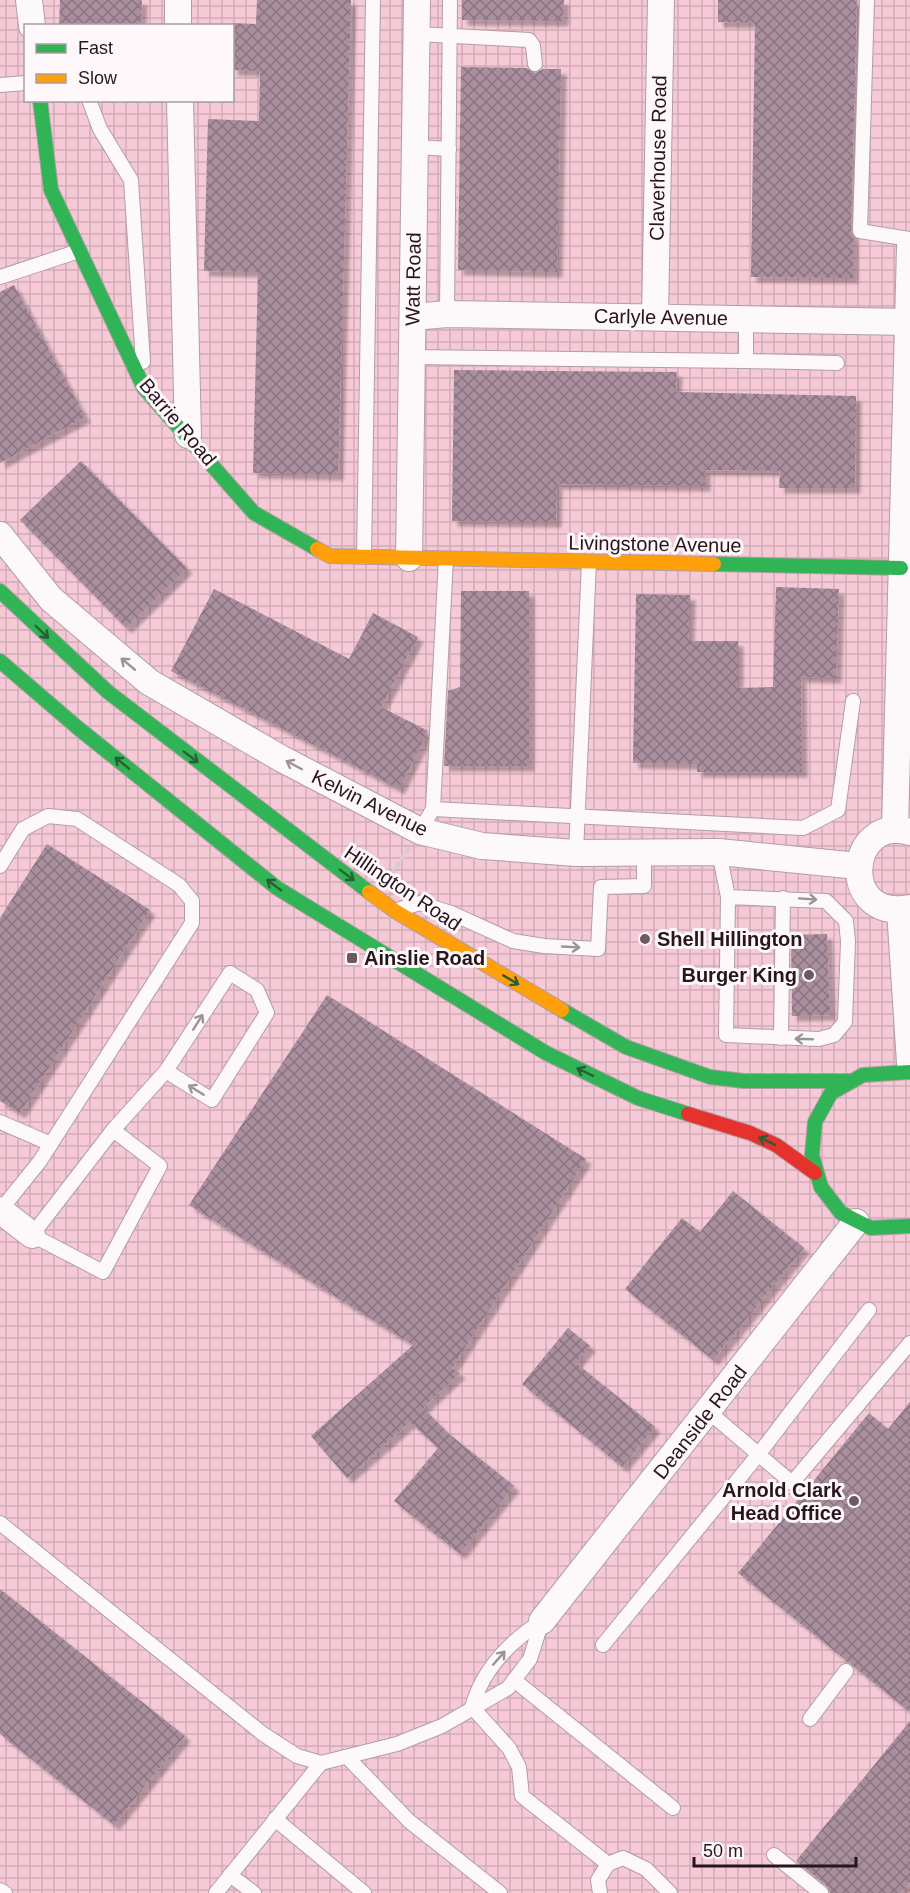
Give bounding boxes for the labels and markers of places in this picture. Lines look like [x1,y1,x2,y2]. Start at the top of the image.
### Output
place label: Shell Hillington [657,928,803,950]
marker: Shell Hillington [638,932,652,946]
place label: Ainslie Road [364,947,485,969]
marker: Ainslie Road [345,951,359,965]
place label: Burger King [681,964,797,986]
marker: Burger King [802,968,816,982]
place label: Arnold Clark Head Office [722,1479,843,1524]
marker: Arnold Clark Head Office [847,1494,861,1508]

